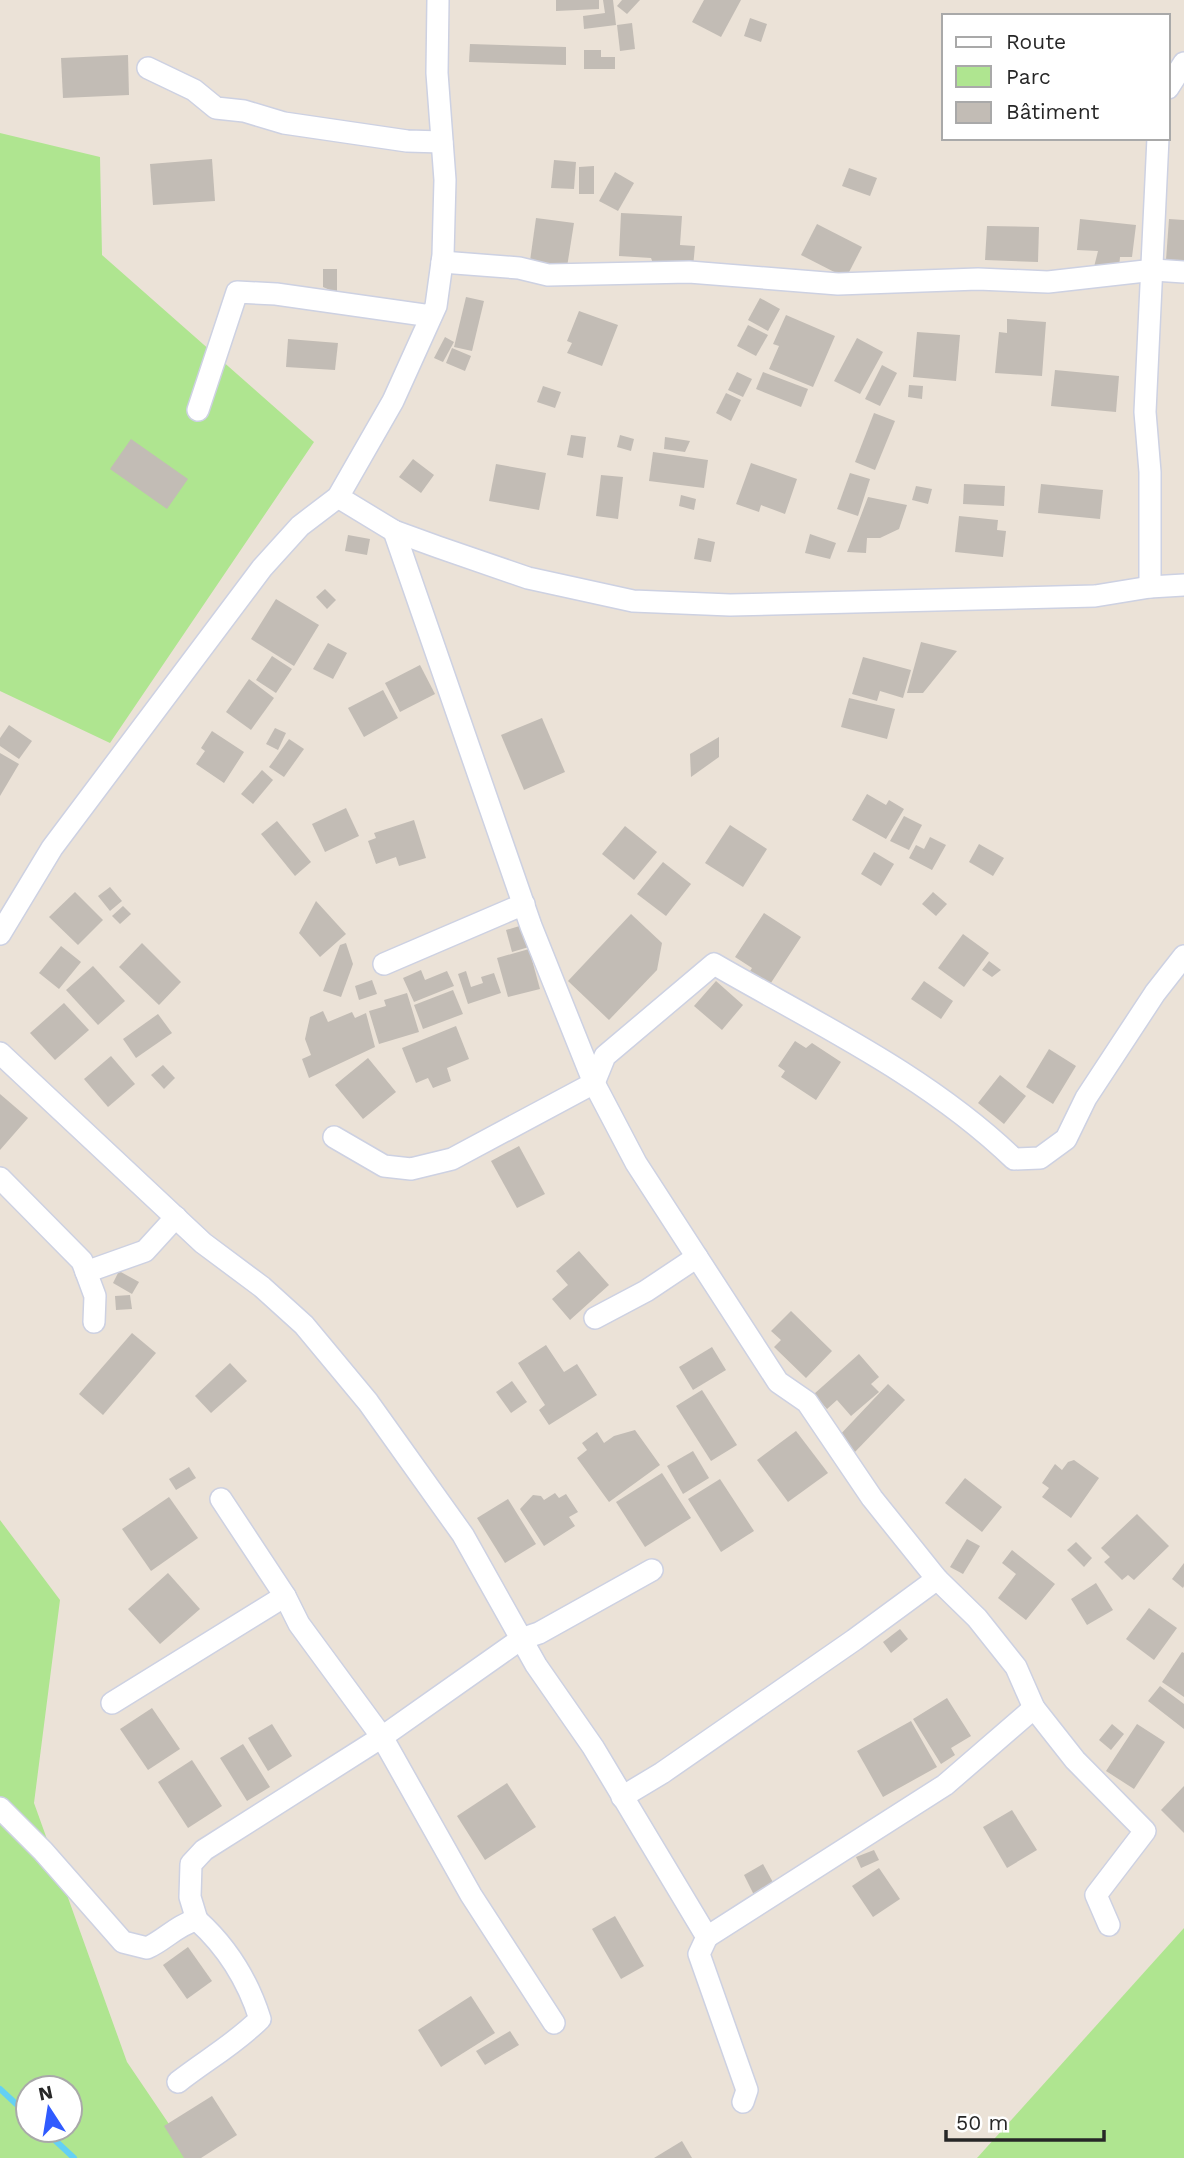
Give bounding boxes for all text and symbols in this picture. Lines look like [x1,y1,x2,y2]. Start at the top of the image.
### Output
legend [942,14,1170,140]
text: Route [1006,29,1066,54]
text: Parc [1006,64,1051,89]
text: Bâtiment [1006,99,1100,124]
north arrow [14,2074,84,2144]
text: N [36,2080,55,2106]
scale bar [946,2098,1104,2142]
text: 50 m [956,2110,1008,2135]

